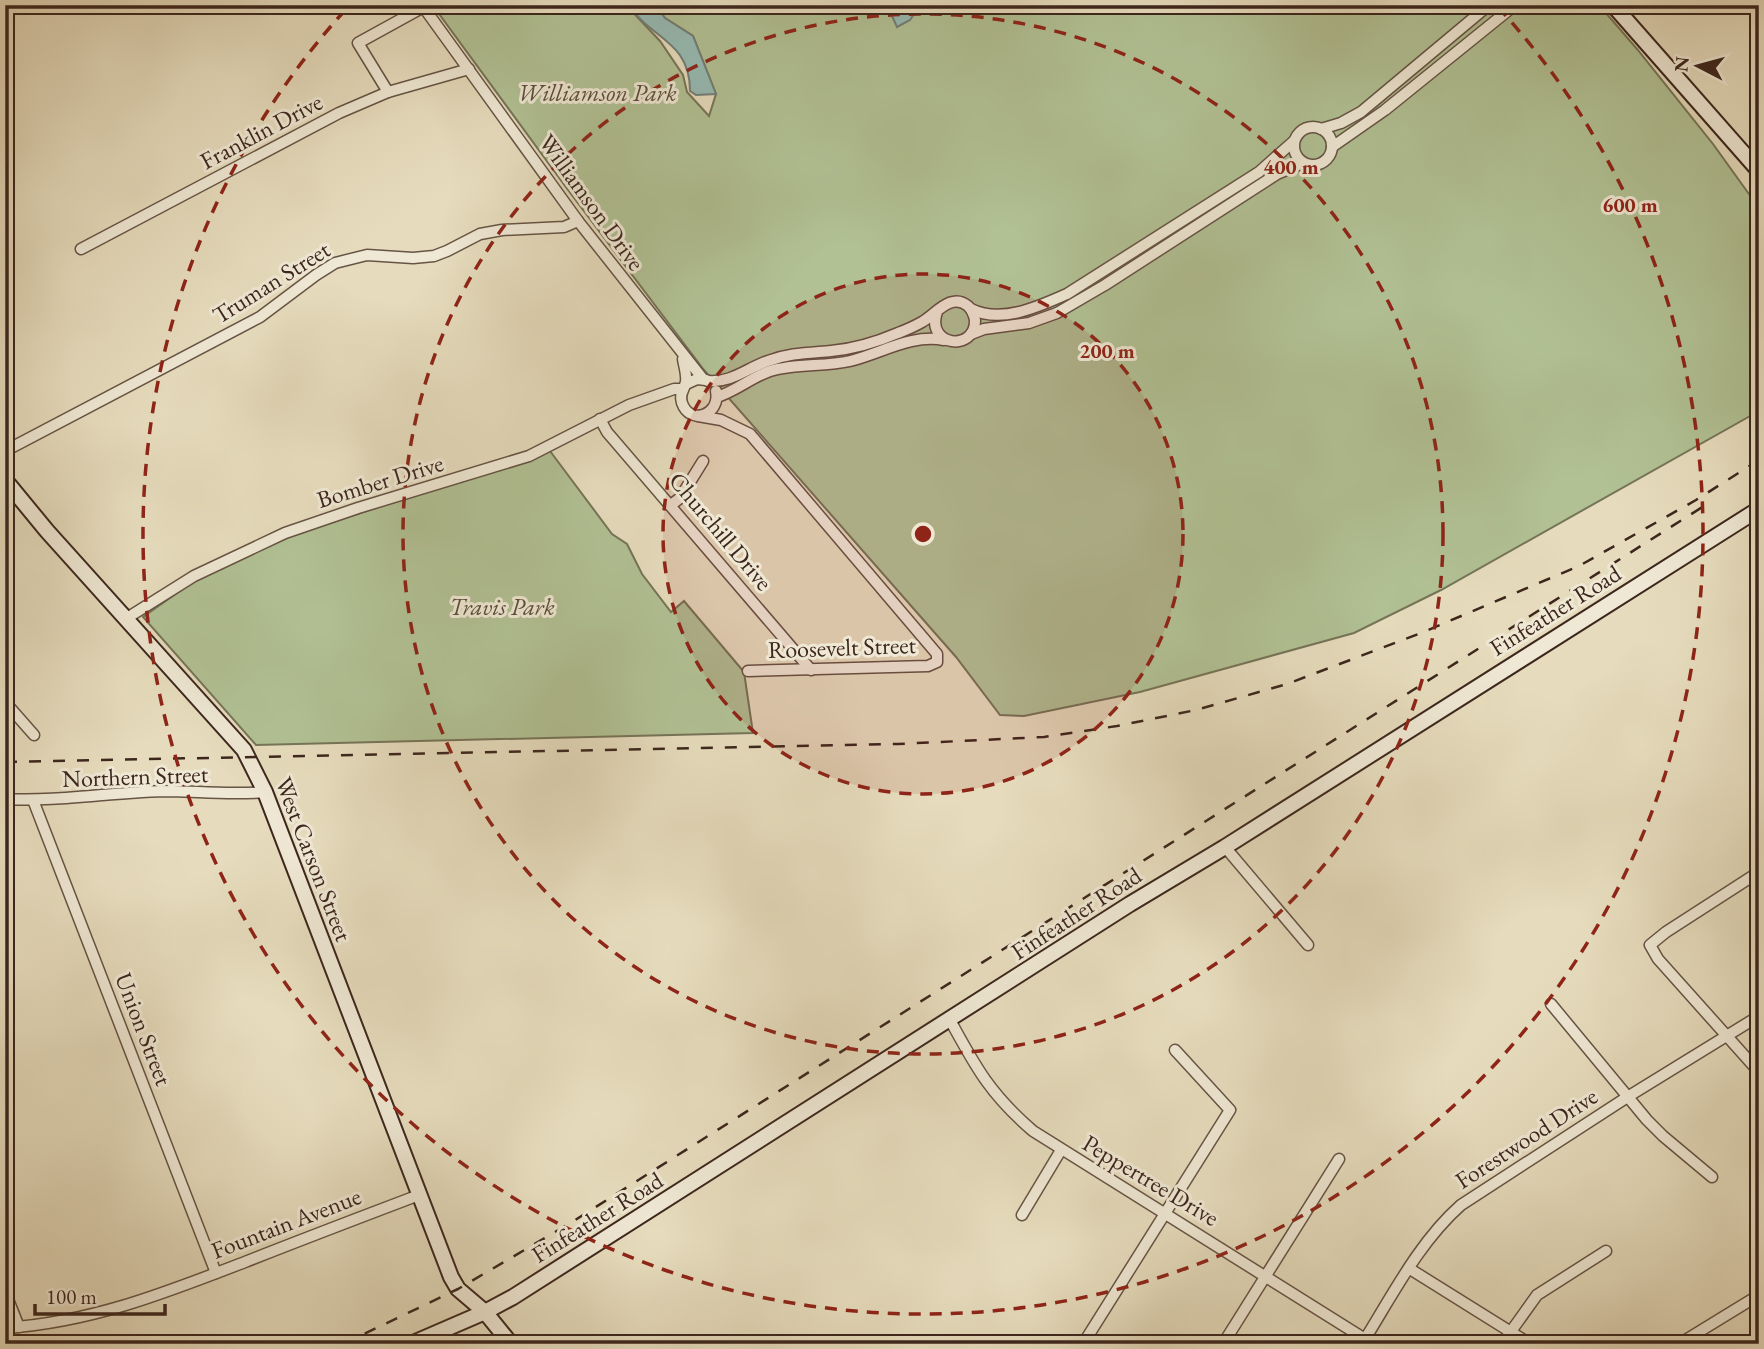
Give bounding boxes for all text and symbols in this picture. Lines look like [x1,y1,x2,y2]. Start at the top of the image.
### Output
north arrow [1662,32,1732,102]
text: N [1668,55,1695,73]
park label: Williamson Park [517,77,677,108]
street label: Franklin Drive [194,86,328,176]
street label: Williamson Drive [532,128,652,276]
text: 400 m [1263,153,1319,180]
text: 600 m [1602,191,1658,218]
street label: Truman Street [206,233,336,330]
text: 200 m [1079,337,1135,364]
street label: Bomber Drive [313,447,447,515]
street label: Churchill Drive [662,465,780,597]
centre of rings [911,522,935,546]
street label: Finfeather Road [1484,557,1627,663]
park label: Travis Park [449,591,555,622]
street label: Roosevelt Street [767,629,917,665]
street label: Northern Street [61,758,209,794]
street label: West Carson Street [268,772,360,946]
street label: Finfeather Road [1005,859,1148,967]
street label: Union Street [108,968,180,1090]
street label: Forestwood Drive [1449,1080,1603,1196]
street label: Peppertree Drive [1077,1127,1225,1233]
street label: Finfeather Road [526,1164,669,1270]
street label: Fountain Avenue [207,1180,365,1266]
scale bar [35,1272,164,1316]
text: 100 m [46,1283,97,1310]

